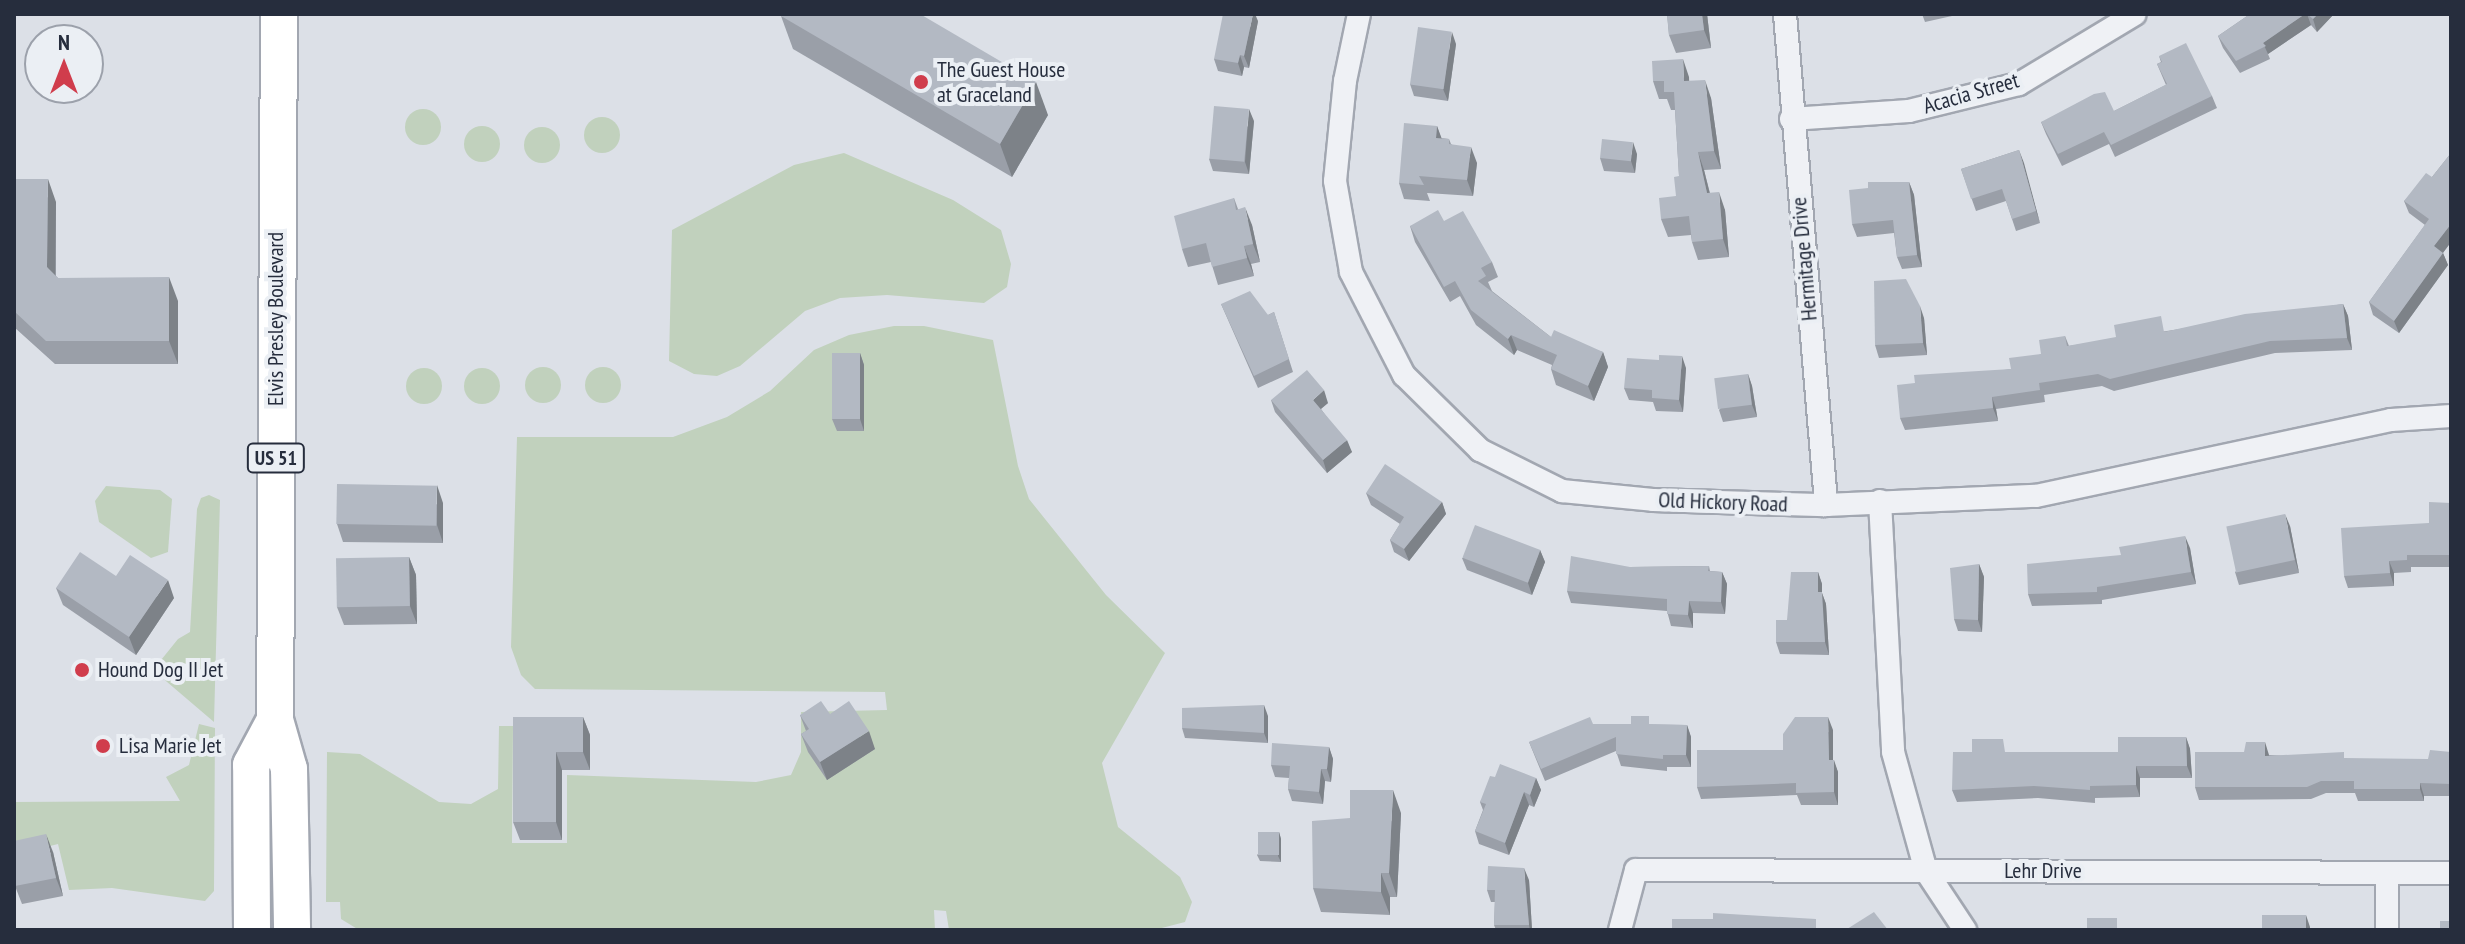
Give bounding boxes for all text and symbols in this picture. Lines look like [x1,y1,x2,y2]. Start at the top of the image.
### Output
north arrow [24,24,104,104]
text: N [58,28,70,56]
place label: The Guest House at Graceland [937,56,1065,108]
street label: Acacia Street [1920,67,2022,119]
marker: The Guest House at Graceland [912,73,930,91]
street label: Hermitage Drive [1785,196,1823,322]
street label: Elvis Presley Boulevard [263,232,289,406]
road number: US 51 [246,442,306,474]
street label: Old Hickory Road [1658,487,1788,517]
place label: Hound Dog II Jet [98,657,223,683]
marker: Hound Dog II Jet [73,661,91,679]
place label: Lisa Marie Jet [119,733,222,759]
marker: Lisa Marie Jet [94,737,112,755]
street label: Lehr Drive [2004,858,2082,884]

